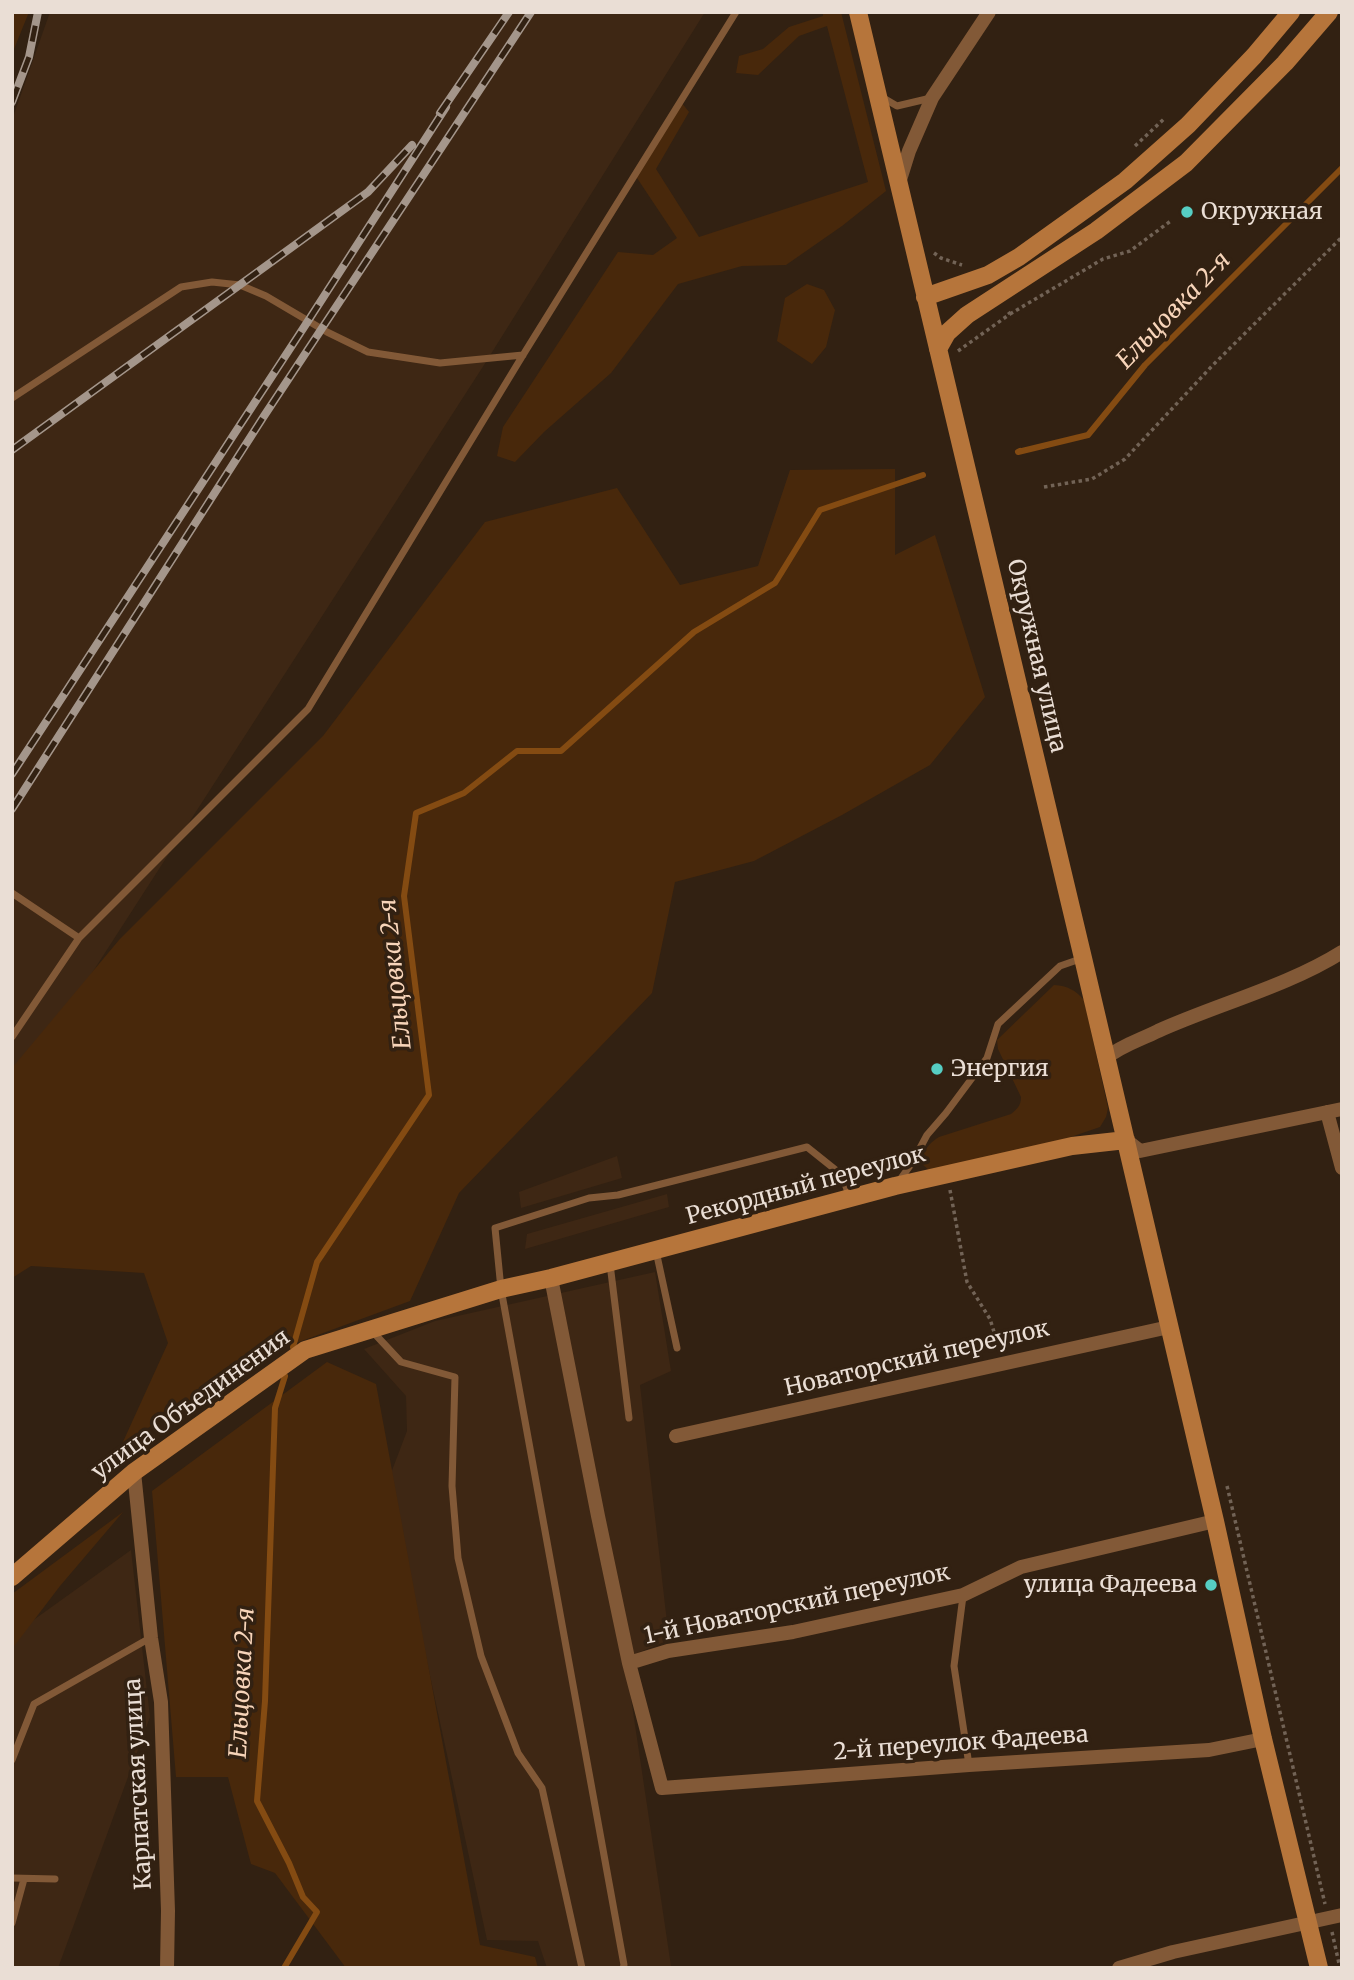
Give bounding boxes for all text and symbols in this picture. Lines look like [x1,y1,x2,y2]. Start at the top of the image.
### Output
place label: Окружная [1201,198,1323,226]
marker: Окружная [1179,204,1195,220]
water label: Ельцовка 2-я [1111,247,1237,375]
street label: Окружная улица [1000,557,1072,755]
water label: Ельцовка 2-я [374,897,418,1051]
place label: Энергия [951,1055,1049,1083]
marker: Энергия [929,1061,945,1077]
street label: Рекордный переулок [683,1141,929,1231]
street label: Новаторский переулок [782,1315,1052,1403]
street label: улица Объединения [86,1324,296,1486]
street label: 1-й Новаторский переулок [642,1559,952,1651]
place label: улица Фадеева [1024,1571,1197,1599]
marker: улица Фадеева [1203,1577,1219,1593]
water label: Ельцовка 2-я [225,1607,261,1759]
street label: Карпатская улица [120,1678,158,1890]
street label: 2-й переулок Фадеева [833,1721,1089,1767]

